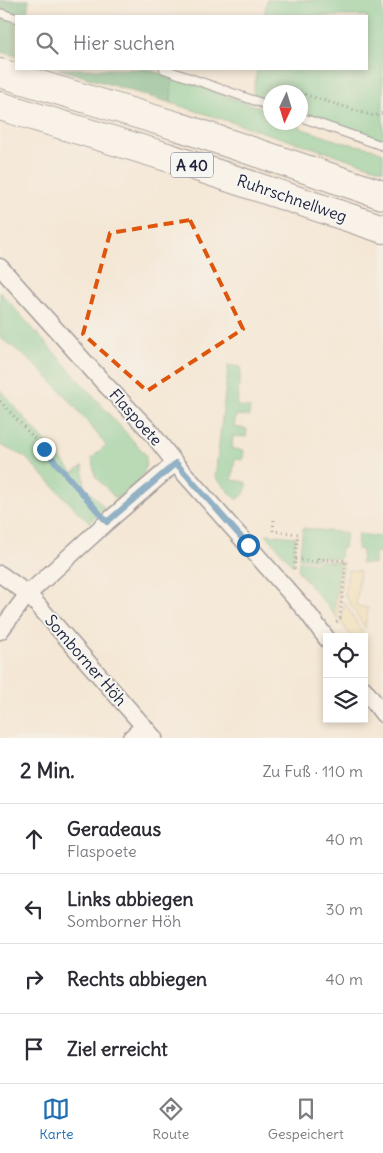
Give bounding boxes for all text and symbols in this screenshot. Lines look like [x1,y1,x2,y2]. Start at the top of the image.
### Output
search box [15,15,368,70]
icon: search [33,29,61,57]
text: Hier suchen [73,31,175,55]
north arrow [263,85,308,130]
road number: A 40 [171,152,213,178]
street label: Ruhrschnellweg [234,170,350,226]
street label: Flaspoete [105,384,167,450]
route end [33,438,56,461]
route start [237,534,260,557]
street label: Somborner Höh [41,610,131,710]
map controls [323,633,368,723]
button: locate [323,633,368,678]
button: layers [323,678,368,723]
text: 2 Min. [20,757,75,784]
text: Zu Fuß · 110 m [262,761,363,781]
text: Geradeaus [67,817,161,841]
icon: ahead [20,825,48,853]
text: 40 m [325,829,363,849]
text: Flaspoete [67,841,137,861]
text: Links abbiegen [67,887,194,911]
icon: left [20,895,48,923]
text: 30 m [326,899,363,919]
text: Somborner Höh [67,911,181,931]
icon: right [20,965,48,993]
text: Rechts abbiegen [67,967,207,991]
text: 40 m [325,969,363,989]
icon: arrive [20,1035,48,1063]
text: Ziel erreicht [67,1037,168,1061]
tab: Karte [39,1095,74,1143]
tab: Route [152,1095,189,1143]
tab: Gespeichert [268,1095,344,1143]

